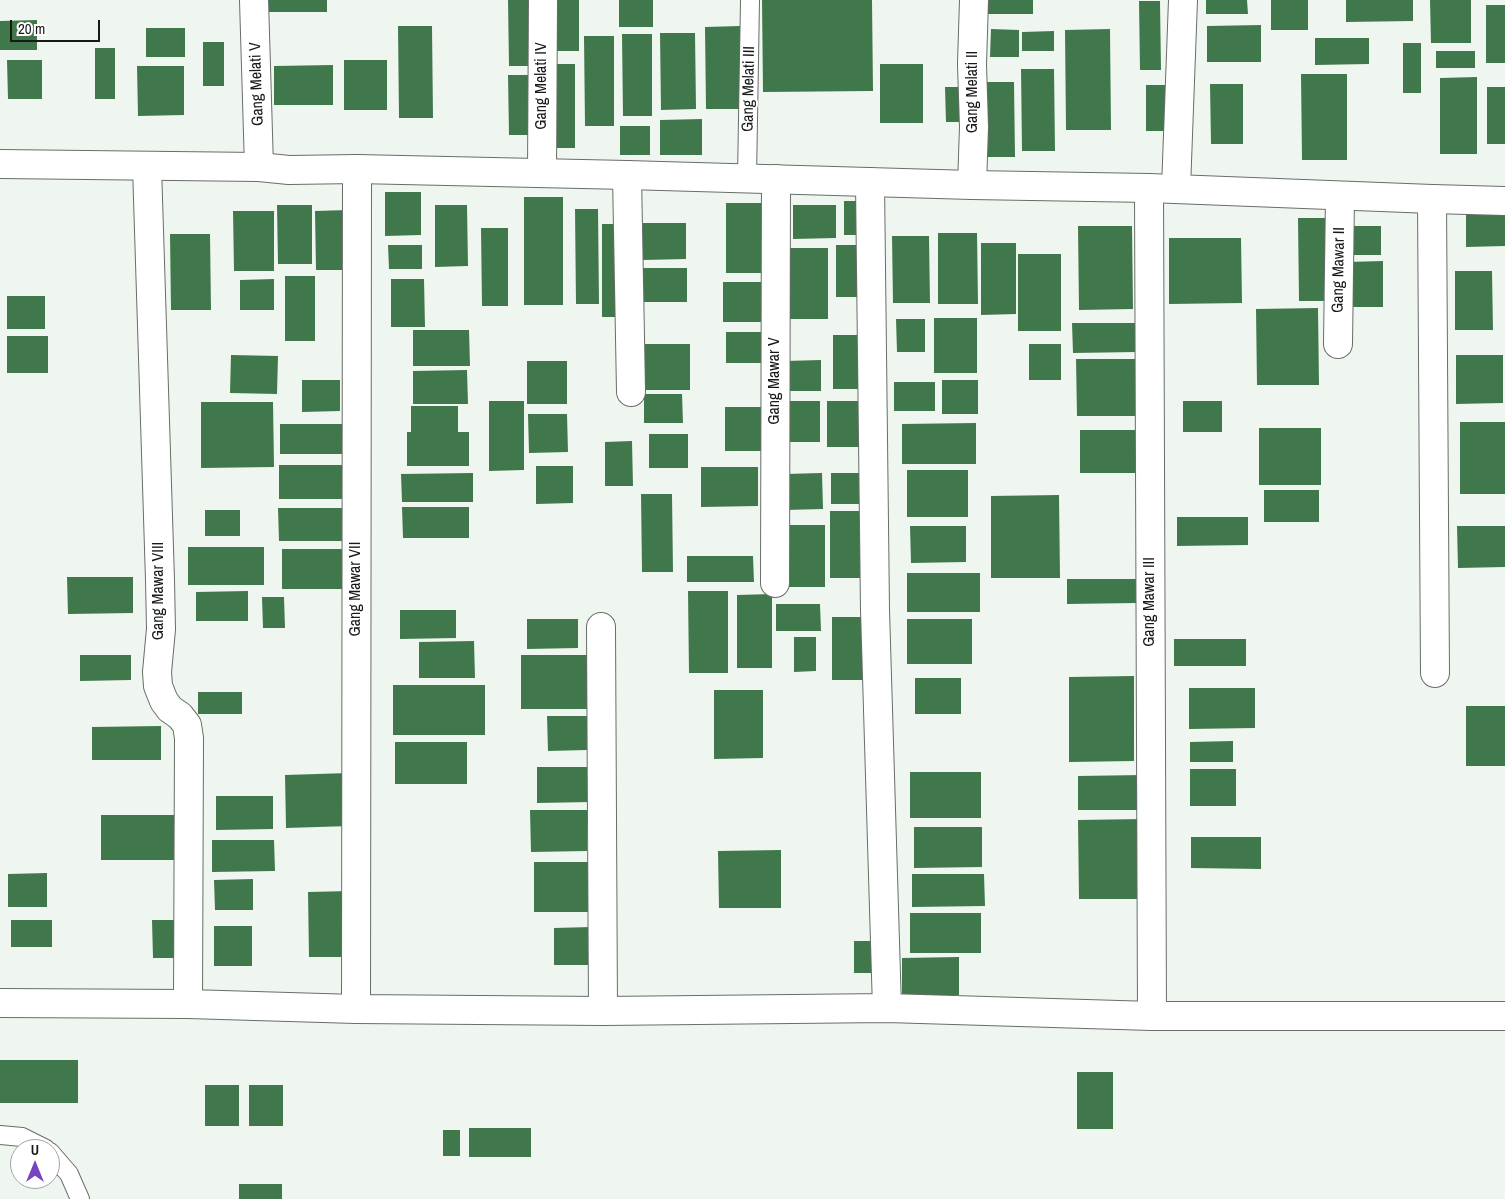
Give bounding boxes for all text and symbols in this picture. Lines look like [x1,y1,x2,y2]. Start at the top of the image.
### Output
scale bar [12,10,102,42]
text: 20 m [18,18,45,39]
street label: Gang Melati V [246,42,268,126]
street label: Gang Melati IV [532,42,552,130]
street label: Gang Melati III [739,46,759,132]
street label: Gang Melati II [963,51,983,133]
street label: Gang Mawar II [1329,227,1349,313]
street label: Gang Mawar V [765,337,785,425]
street label: Gang Mawar VIII [149,542,169,640]
street label: Gang Mawar VII [346,542,366,636]
street label: Gang Mawar III [1140,557,1160,647]
north arrow [10,1139,60,1189]
text: U [31,1141,39,1159]

